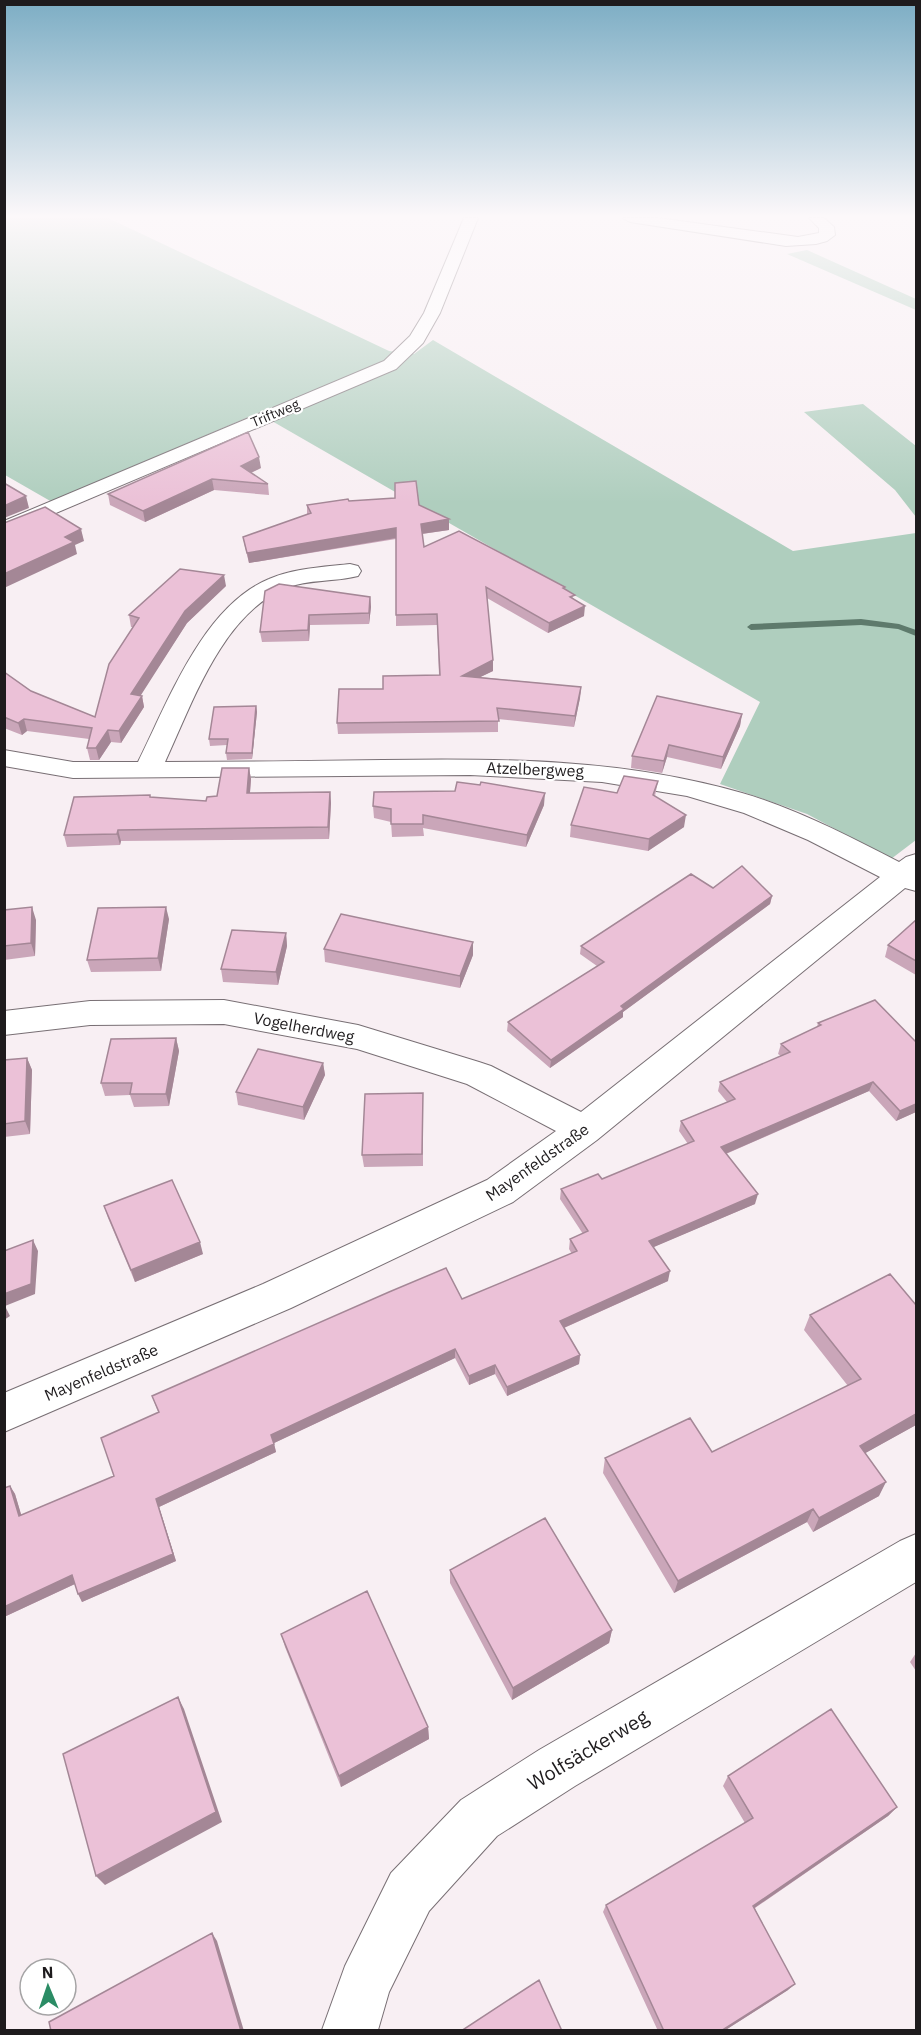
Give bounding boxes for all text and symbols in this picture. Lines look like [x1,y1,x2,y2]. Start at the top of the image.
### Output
street label: Triftweg [248,394,303,431]
street label: Atzelbergweg [486,757,585,781]
street label: Vogelherdweg [252,1007,357,1047]
street label: Mayenfeldstraße [482,1119,593,1205]
street label: Mayenfeldstraße [41,1339,161,1405]
street label: Wolfsäckerweg [522,1703,654,1796]
north arrow [18,1957,78,2017]
text: N [41,1962,54,1982]

